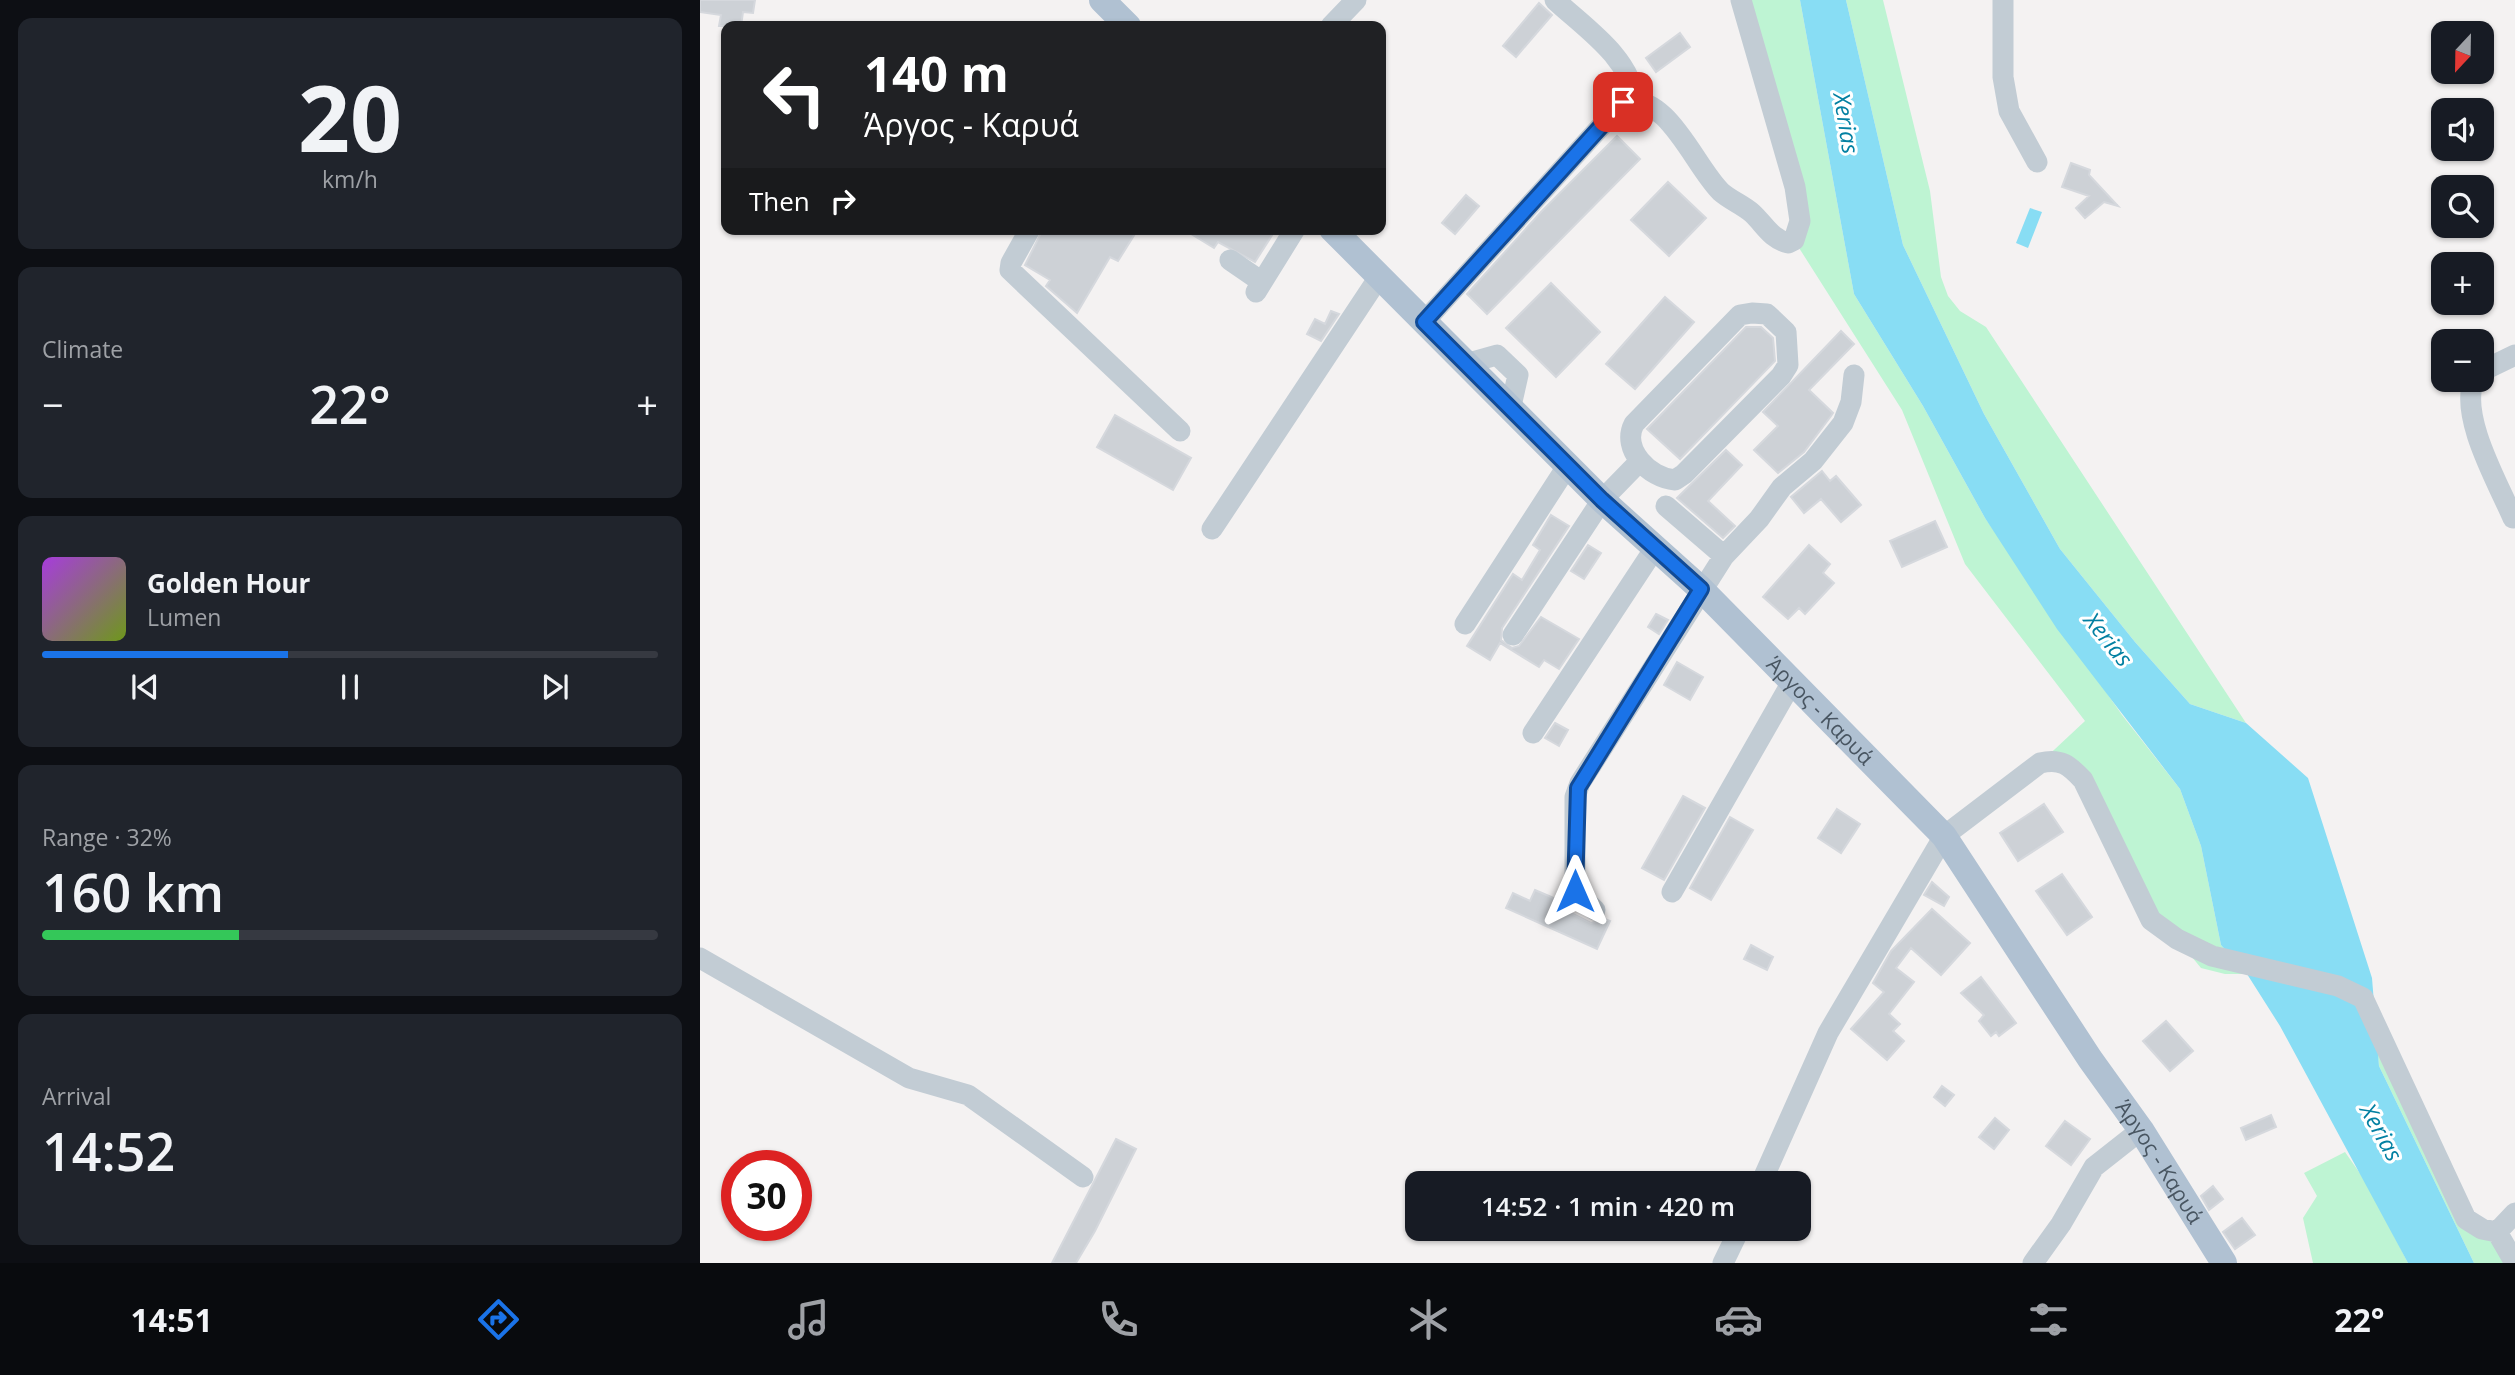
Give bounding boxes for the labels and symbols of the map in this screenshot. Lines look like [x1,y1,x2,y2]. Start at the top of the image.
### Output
north arrow [2431,21,2494,84]
pin [1593,72,1653,132]
water label: Xerias [1826,88,1868,156]
water label: Xerias [2076,604,2141,673]
street label: Άργος - Καρυά [1761,650,1880,771]
position arrow [1538,854,1612,928]
street label: Άργος - Καρυά [2110,1094,2210,1229]
water label: Xerias [2352,1096,2411,1167]
speed limit sign: 30 [721,1150,812,1241]

